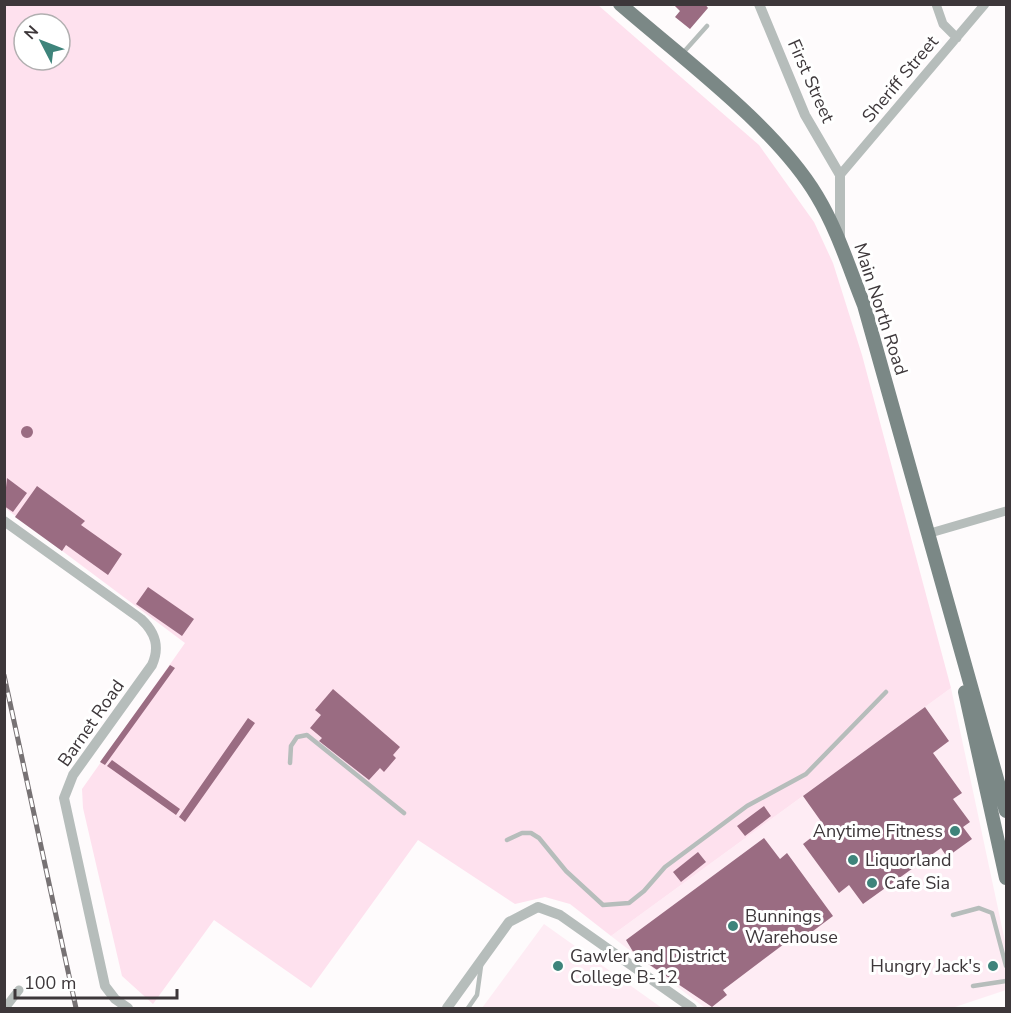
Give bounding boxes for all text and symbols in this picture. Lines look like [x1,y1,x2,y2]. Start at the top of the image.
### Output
north arrow [12,12,72,72]
text: N [19,21,44,44]
street label: Sheriff Street [856,30,944,128]
street label: First Street [782,35,840,127]
street label: Main North Road [848,240,914,378]
street label: Barnet Road [52,675,130,771]
place label: Anytime Fitness [813,819,943,843]
marker: Anytime Fitness [948,824,962,838]
place label: Liquorland [865,848,952,872]
marker: Liquorland [846,853,860,867]
place label: Cafe Sia [884,871,950,895]
marker: Cafe Sia [865,876,879,890]
place label: Bunnings Warehouse [745,904,838,949]
marker: Bunnings Warehouse [726,919,740,933]
place label: Gawler and District College B-12 [570,944,727,989]
place label: Hungry Jack's [870,954,981,978]
marker: Gawler and District College B-12 [551,959,565,973]
marker: Hungry Jack's [986,959,1000,973]
scale bar [15,962,177,1000]
text: 100 m [24,971,76,995]

